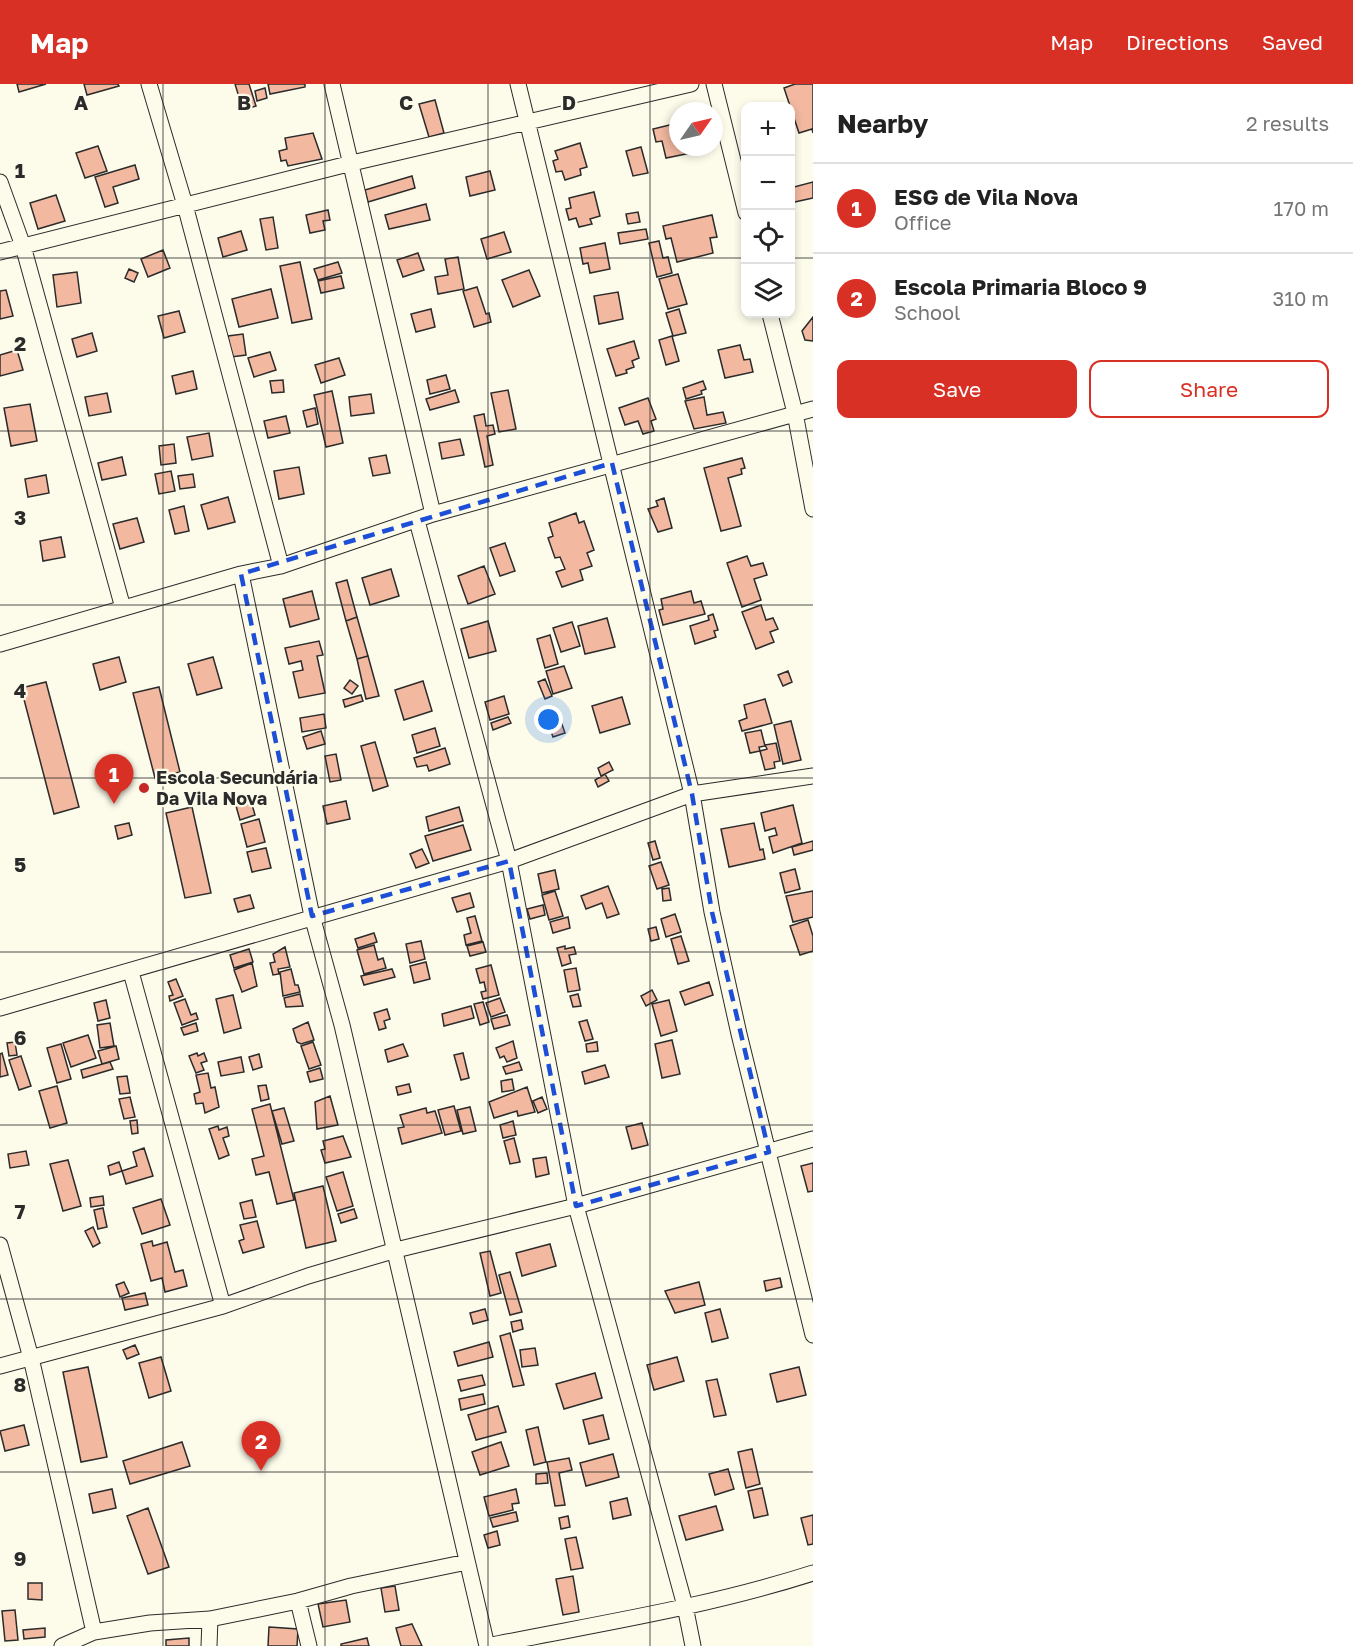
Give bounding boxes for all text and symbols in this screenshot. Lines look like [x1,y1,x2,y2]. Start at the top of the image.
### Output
text: Map [30,26,88,59]
text: Map [1050,29,1093,55]
text: Directions [1126,29,1229,55]
text: Saved [1262,29,1323,55]
text: A [74,90,88,114]
text: B [237,90,251,114]
text: C [399,90,413,114]
text: D [562,90,576,114]
north arrow [669,102,723,156]
map controls [741,102,795,318]
button: + [741,102,795,156]
text: Nearby [837,108,928,139]
text: 2 results [1246,111,1329,135]
button: − [741,156,795,210]
text: 1 [15,158,25,182]
text: ESG de Vila Nova [894,183,1078,210]
text: 1 [851,196,862,220]
text: 170 m [1274,196,1329,220]
button: locate [741,210,795,264]
text: Office [894,210,951,234]
button: layers [741,264,795,318]
text: Escola Primaria Bloco 9 [894,273,1147,300]
text: 2 [850,286,863,310]
text: 310 m [1273,286,1329,310]
text: School [894,300,960,324]
text: 2 [14,331,26,355]
button: Save [837,360,1077,418]
button: Share [1089,360,1329,418]
text: 3 [14,505,26,529]
text: 4 [14,678,26,702]
your location [534,705,563,734]
pin: 1 [94,754,134,804]
place label: Escola Secundária Da Vila Nova [156,766,318,809]
marker: Escola Secundária Da Vila Nova [137,781,151,795]
text: 5 [14,852,26,876]
text: 6 [14,1025,26,1049]
text: 7 [15,1199,26,1223]
text: 8 [14,1372,26,1396]
pin: 2 [242,1422,280,1471]
text: 9 [14,1546,26,1570]

